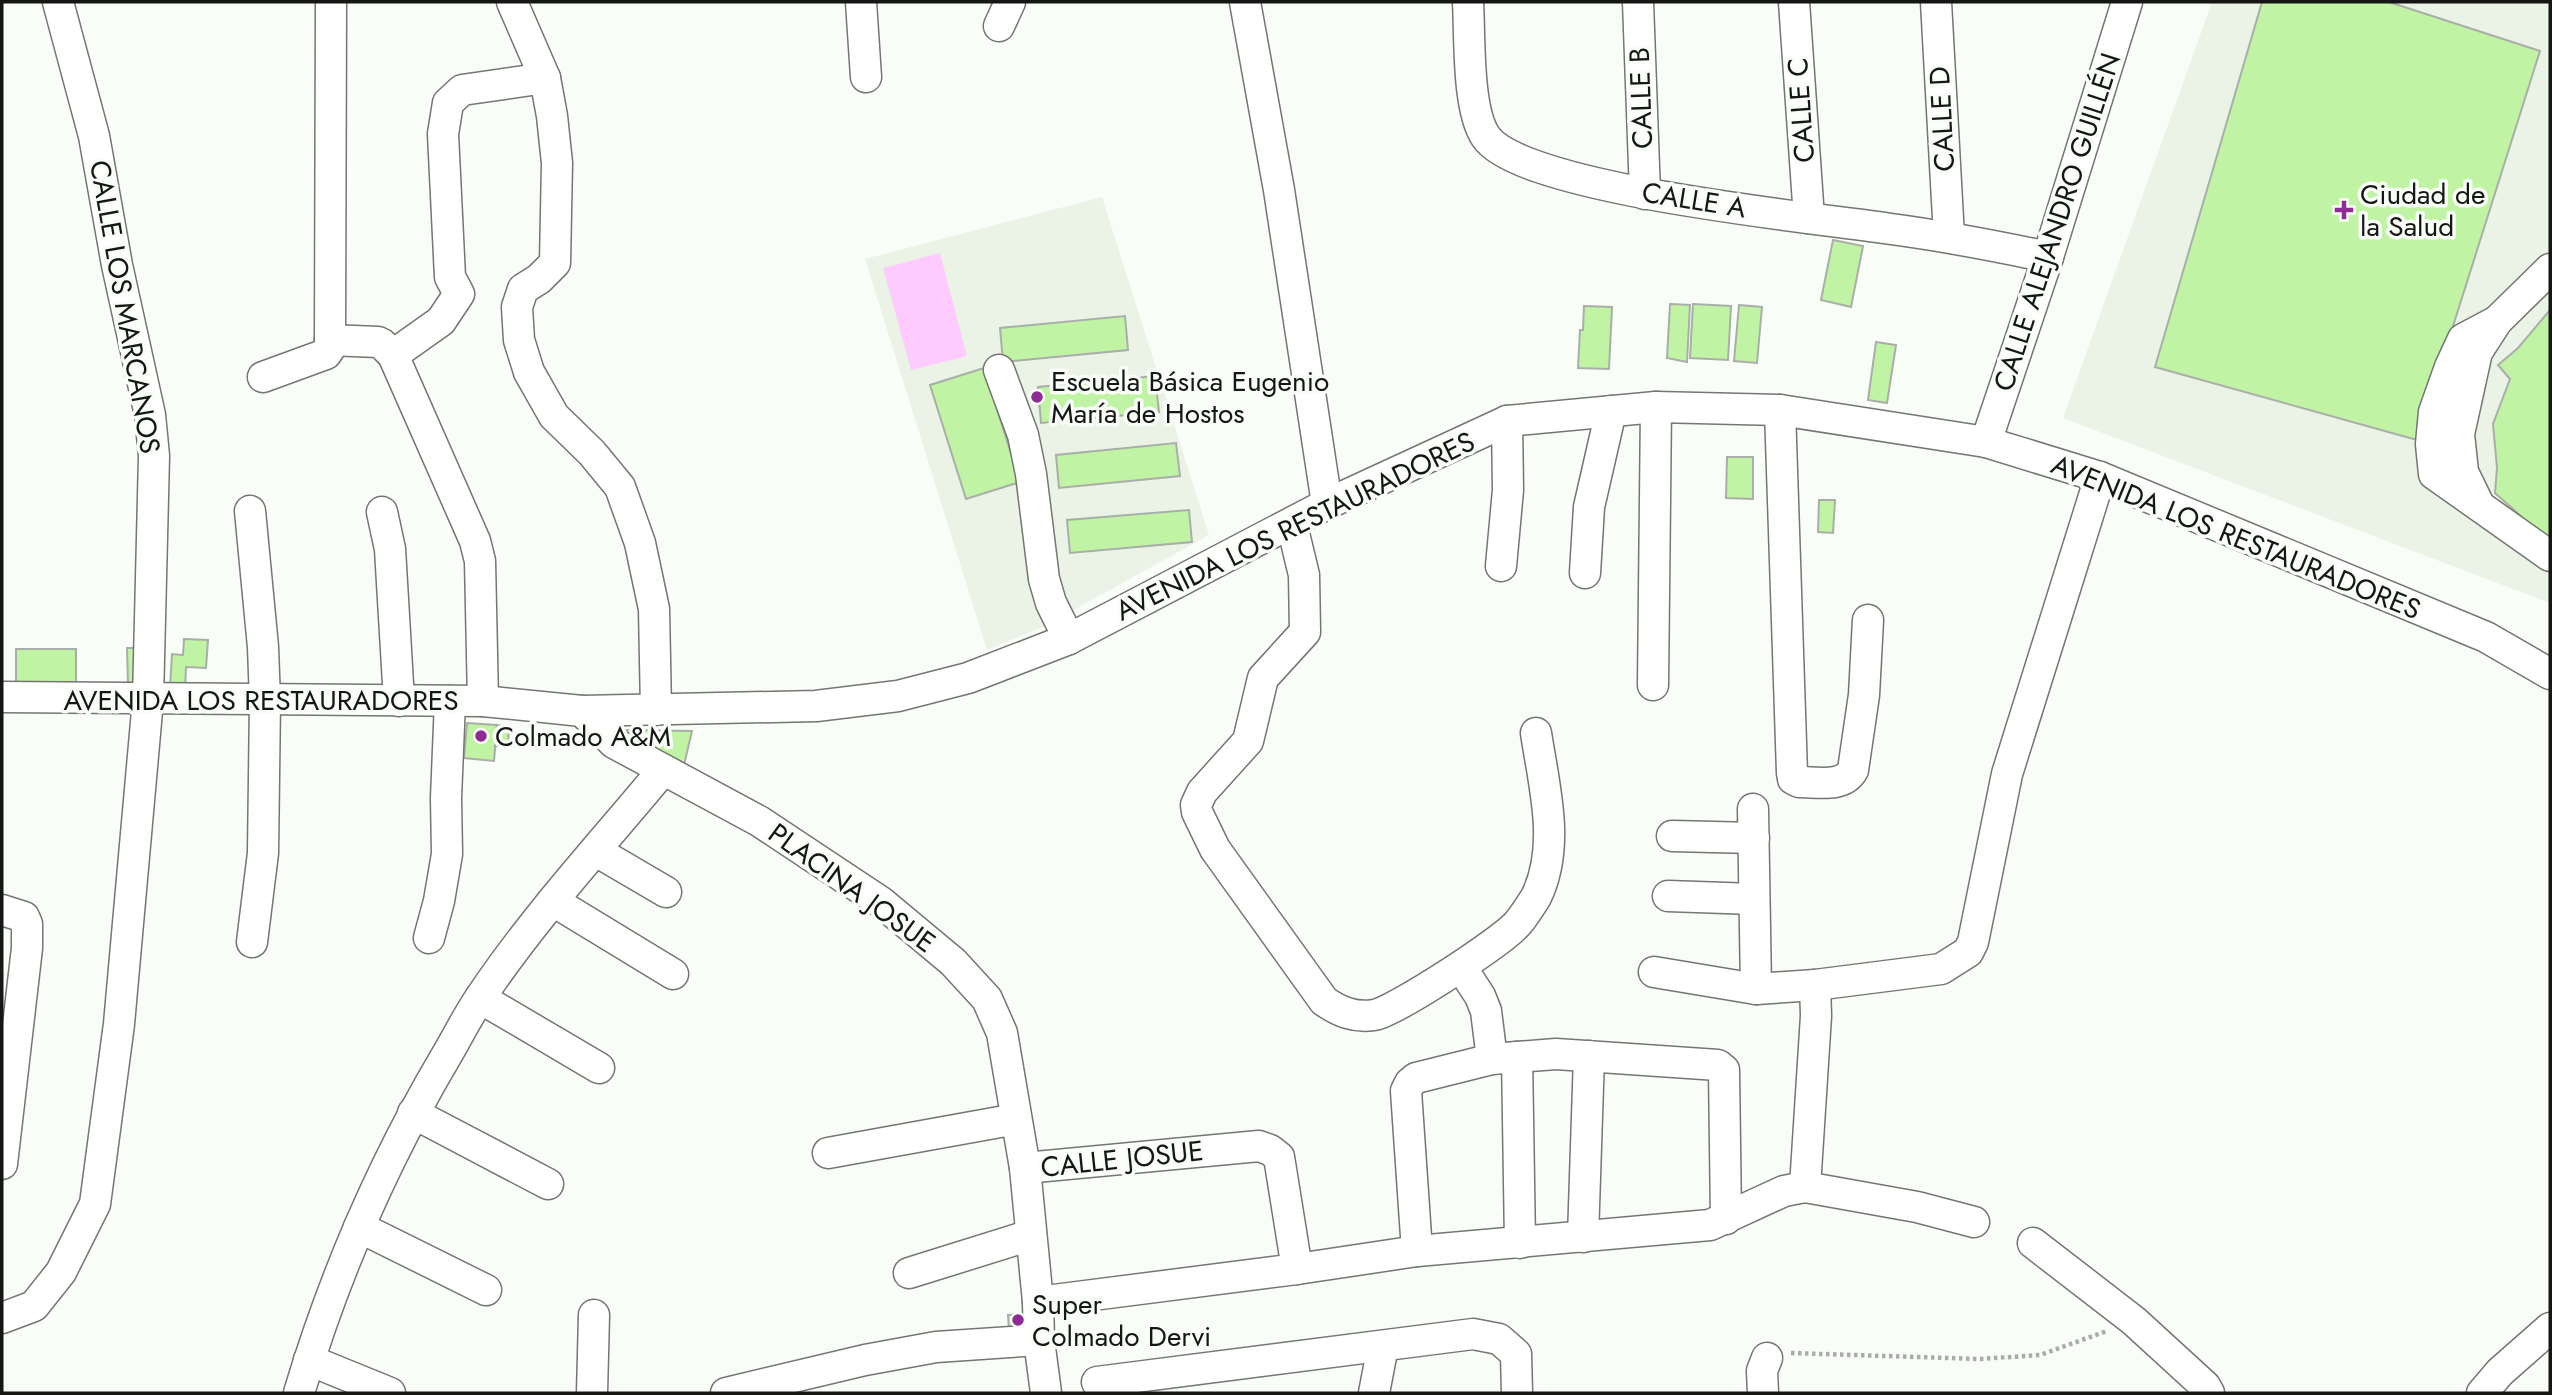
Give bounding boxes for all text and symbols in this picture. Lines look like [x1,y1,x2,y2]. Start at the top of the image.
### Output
street label: CALLE B [1619,46,1663,150]
street label: CALLE ALEJANDRO GUILLÉN [1983,48,2131,396]
street label: CALLE C [1777,56,1825,164]
street label: CALLE D [1919,65,1965,173]
street label: CALLE LOS MARCANOS [79,157,171,457]
street label: CALLE A [1639,172,1749,229]
place label: Ciudad de la Salud [2360,174,2485,247]
marker: Ciudad de la Salud [2334,200,2354,220]
place label: Escuela Básica Eugenio María de Hostos [1051,361,1329,434]
marker: Escuela Básica Eugenio María de Hostos [1029,389,1045,405]
street label: AVENIDA LOS RESTAURADORES [1108,421,1482,631]
street label: AVENIDA LOS RESTAURADORES [2045,444,2427,630]
street label: AVENIDA LOS RESTAURADORES [63,680,459,721]
place label: Colmado A&M [495,716,671,757]
marker: Colmado A&M [473,728,489,744]
street label: PLACINA JOSUE [760,813,944,963]
street label: CALLE JOSUE [1039,1130,1205,1188]
place label: Super Colmado Dervi [1032,1284,1211,1357]
marker: Super Colmado Dervi [1010,1312,1026,1328]

